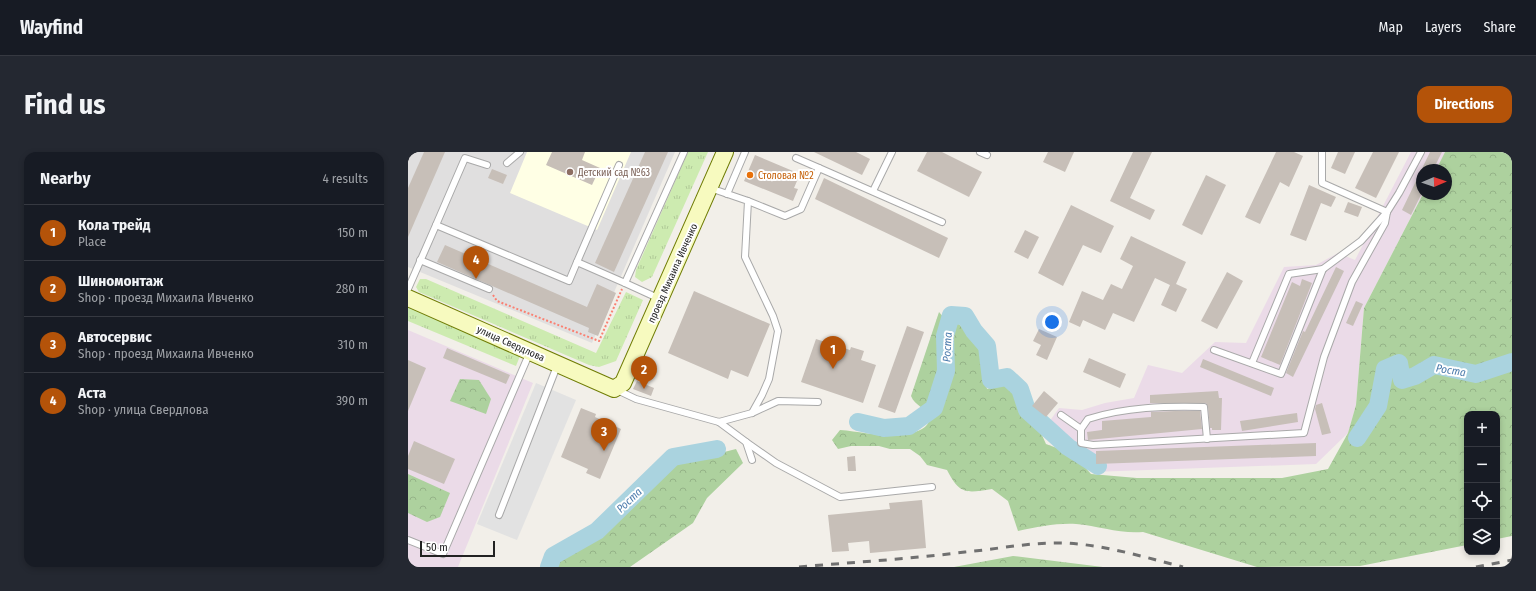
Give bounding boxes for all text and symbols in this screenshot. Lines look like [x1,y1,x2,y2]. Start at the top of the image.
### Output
text: Wayfind [20,16,83,39]
text: Map [1379,19,1403,36]
text: Layers [1425,19,1461,36]
text: Share [1483,19,1516,36]
button: Directions [1417,86,1512,123]
text: Find us [24,88,106,121]
north arrow [1416,164,1452,200]
marker: Детский сад №63 [565,167,575,177]
place label: Детский сад №63 [577,167,651,179]
text: Nearby [40,168,91,189]
marker: Столовая №2 [745,170,755,180]
place label: Столовая №2 [758,170,814,182]
text: 4 results [322,171,368,186]
text: Кола трейд [78,216,150,234]
street label: проезд Михаила Ивченко [646,222,700,325]
text: 1 [50,225,56,240]
text: 150 m [337,225,368,240]
text: Place [78,234,106,249]
pin: 4 [463,246,489,279]
text: Шиномонтаж [78,272,163,290]
text: 2 [50,281,56,296]
text: 280 m [336,281,368,296]
text: Shop · проезд Михаила Ивченко [78,290,254,305]
your location [1042,312,1062,332]
street label: улица Свердлова [475,324,546,364]
text: Автосервис [78,328,152,346]
water label: Роста [940,331,955,362]
pin: 1 [820,336,846,369]
text: 3 [50,337,56,352]
text: 310 m [338,337,368,352]
text: Shop · проезд Михаила Ивченко [78,346,254,361]
pin: 2 [631,356,657,389]
water label: Роста [1435,362,1467,379]
text: Аста [78,384,106,402]
text: 4 [50,393,56,408]
text: 390 m [336,393,368,408]
text: Shop · улица Свердлова [78,402,209,417]
map controls [1464,411,1500,555]
button: + [1464,411,1500,447]
pin: 3 [591,418,617,451]
button: − [1464,447,1500,483]
button: locate [1464,483,1500,519]
water label: Роста [614,485,645,515]
button: layers [1464,519,1500,555]
scale bar [420,539,495,558]
text: 50 m [426,541,448,554]

